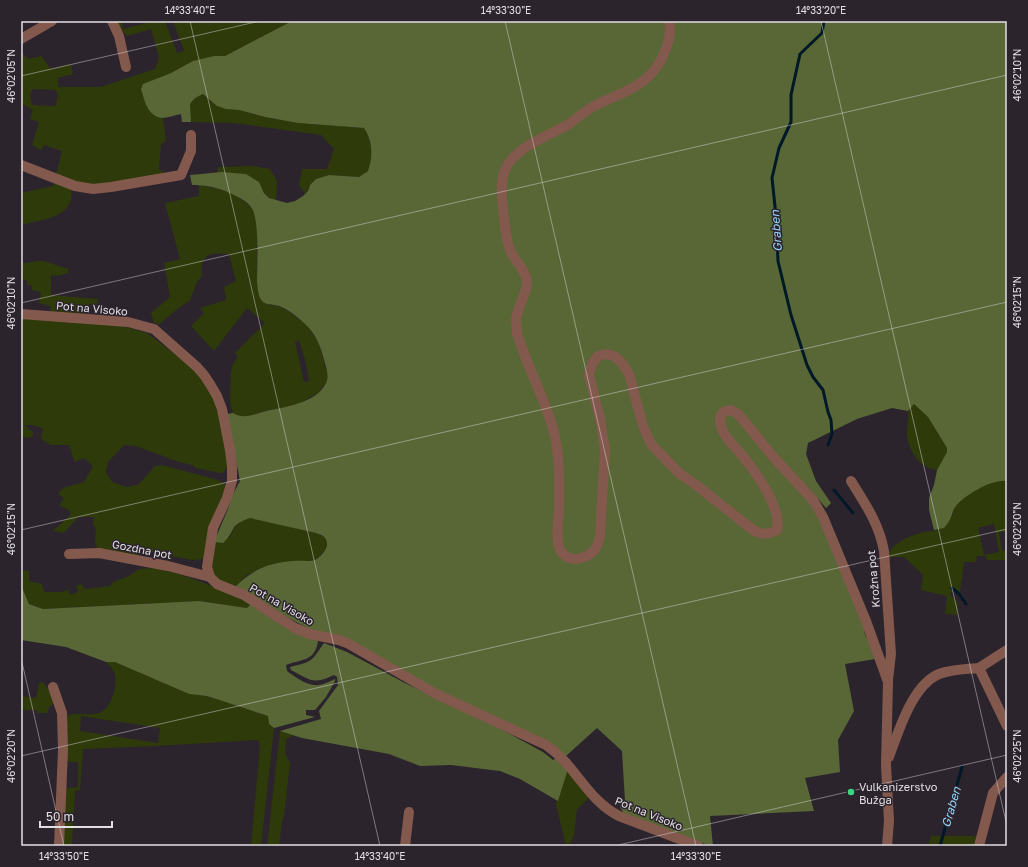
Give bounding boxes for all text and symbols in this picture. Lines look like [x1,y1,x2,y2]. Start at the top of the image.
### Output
text: 14°33'40"E [165,4,215,16]
text: 14°33'30"E [481,4,531,16]
text: 14°33'20"E [796,4,846,16]
text: 46°02'05"N [5,49,17,103]
text: 46°02'10"N [1011,49,1023,101]
water label: Graben [767,209,785,252]
text: 46°02'15"N [1011,276,1023,328]
text: 46°02'10"N [5,277,17,329]
street label: Pot na Visoko [56,298,129,318]
text: 46°02'20"N [1011,502,1023,556]
text: 46°02'15"N [5,503,17,555]
street label: Gozdna pot [111,537,173,561]
street label: Krožna pot [864,550,882,608]
street label: Pot na Visoko [248,580,317,628]
text: 46°02'20"N [5,729,17,783]
text: 46°02'25"N [1011,729,1023,783]
place label: Vulkanizerstvo Bužga [859,780,938,806]
water label: Graben [938,784,964,829]
marker: Vulkanizerstvo Bužga [846,787,856,797]
street label: Pot na Visoko [613,794,685,833]
scale bar [40,803,112,829]
text: 50 m [46,809,74,824]
text: 14°33'50"E [39,850,89,862]
text: 14°33'40"E [355,850,405,862]
text: 14°33'30"E [671,850,721,862]

